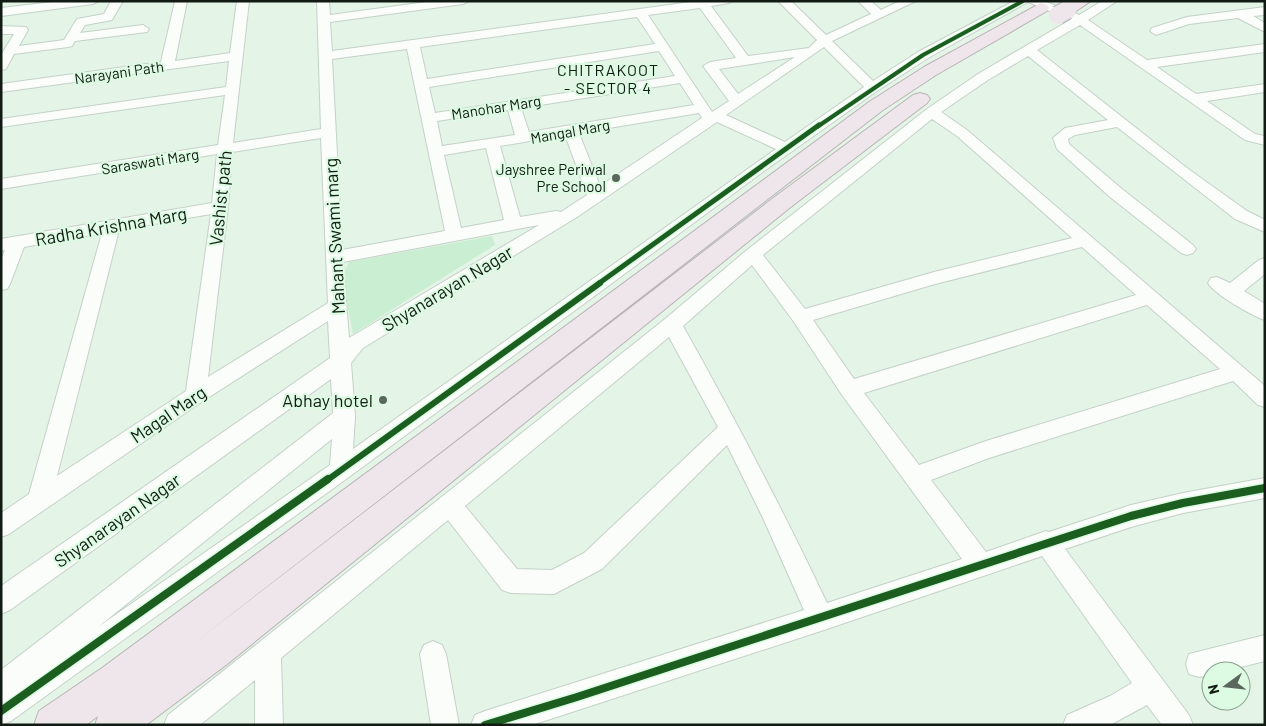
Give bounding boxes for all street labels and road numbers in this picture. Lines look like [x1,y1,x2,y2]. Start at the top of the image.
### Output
street label: Narayani Path [73,57,165,87]
street label: Manohar Marg [450,91,542,123]
street label: Mangal Marg [529,115,611,147]
street label: Saraswati Marg [100,144,200,178]
street label: Vashist path [204,149,236,247]
street label: Mahant Swami marg [319,157,349,315]
street label: Radha Krishna Marg [33,202,189,250]
street label: Shyanarayan Nagar [377,240,517,336]
street label: Magal Marg [126,381,210,447]
street label: Shyanarayan Nagar [50,468,185,572]

